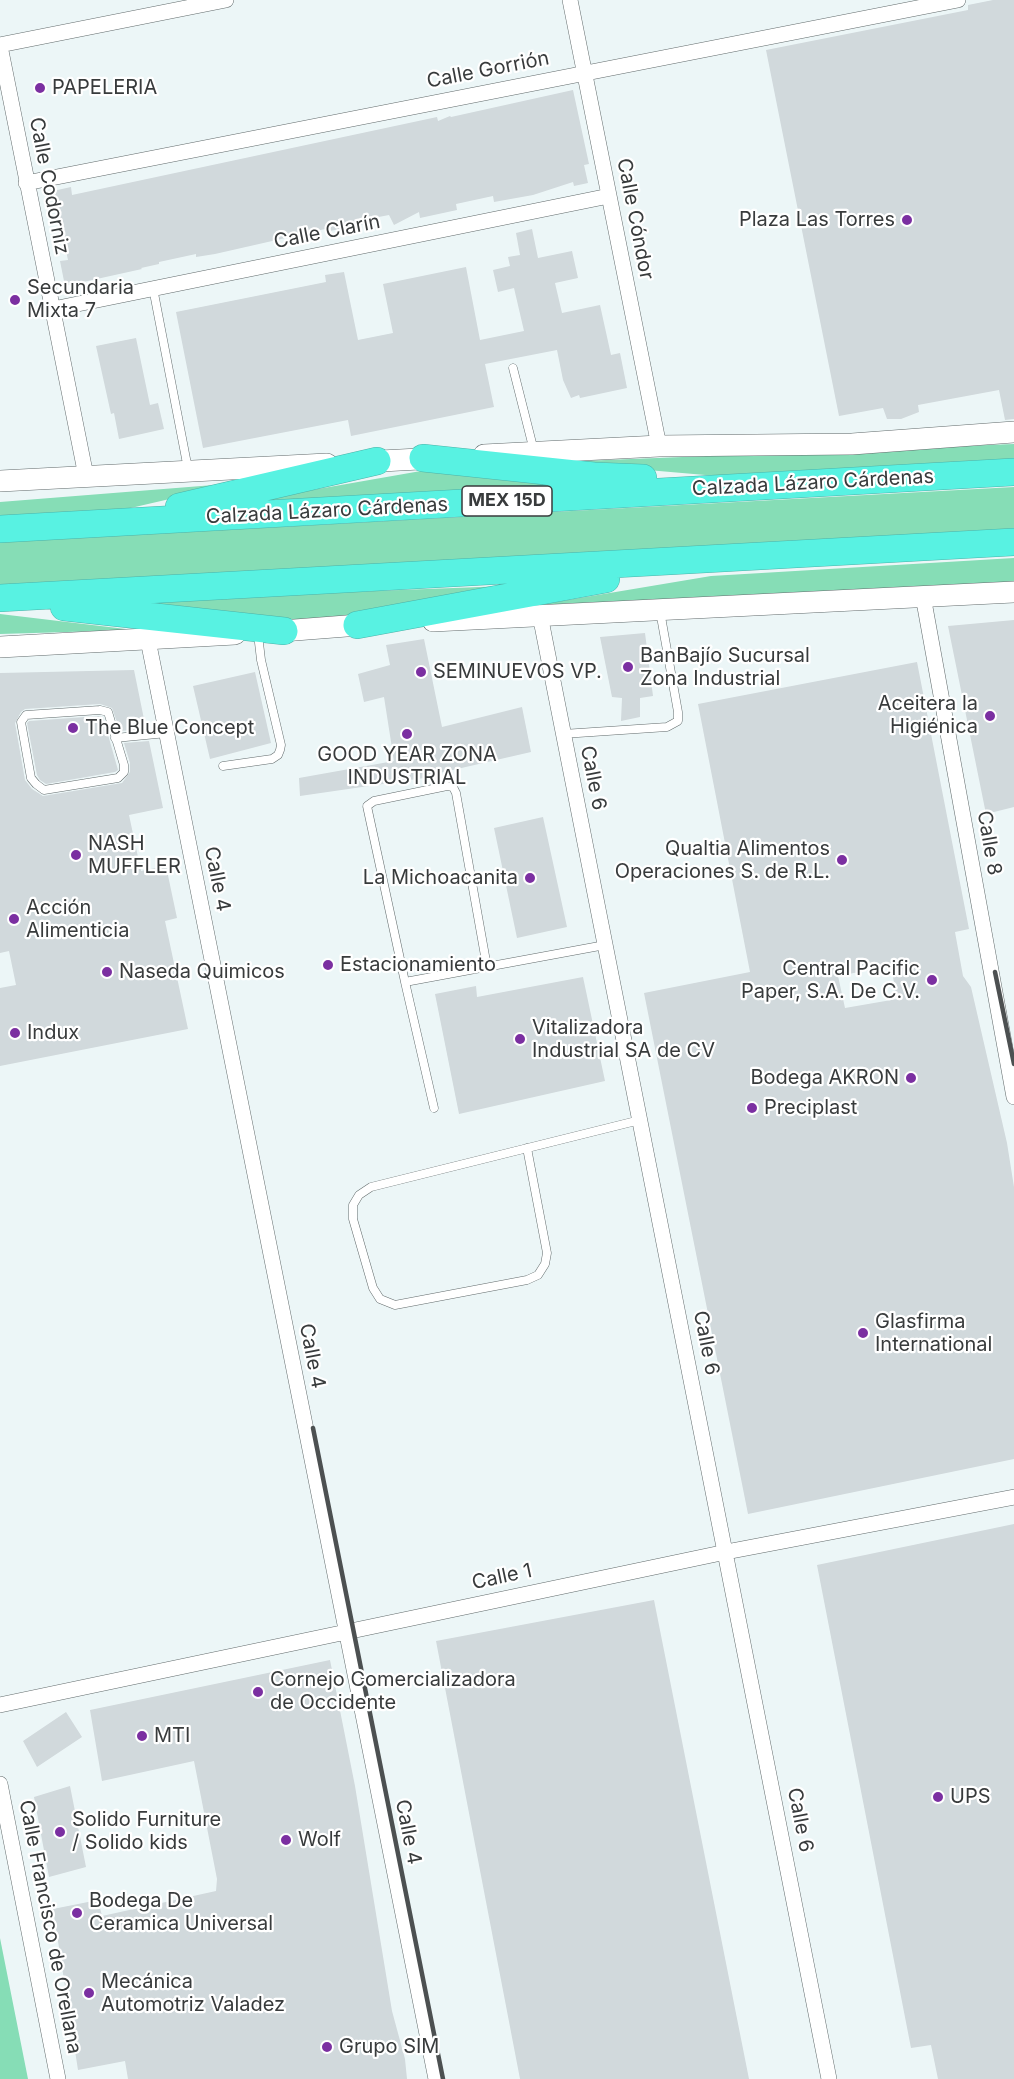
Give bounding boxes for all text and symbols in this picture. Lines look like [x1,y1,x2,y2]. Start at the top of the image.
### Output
street label: Calle Gorrión [425,46,551,94]
place label: PAPELERIA [52,76,157,100]
marker: PAPELERIA [33,81,47,95]
street label: Calle Codorniz [24,115,74,257]
street label: Calle Cóndor [611,156,659,282]
place label: Plaza Las Torres [739,208,895,232]
street label: Calle Clarín [272,210,382,254]
marker: Plaza Las Torres [900,213,914,227]
place label: Secundaria Mixta 7 [27,276,134,323]
marker: Secundaria Mixta 7 [8,293,22,307]
street label: Calzada Lázaro Cárdenas [691,465,935,501]
road number: MEX 15D [462,486,552,516]
street label: Calzada Lázaro Cárdenas [205,493,449,529]
place label: BanBajío Sucursal Zona Industrial [640,644,810,691]
place label: SEMINUEVOS VP. [433,660,602,684]
marker: BanBajío Sucursal Zona Industrial [621,660,635,674]
marker: SEMINUEVOS VP. [414,665,428,679]
place label: Aceitera la Higiénica [878,692,978,739]
marker: Aceitera la Higiénica [983,709,997,723]
place label: The Blue Concept [85,716,254,740]
marker: The Blue Concept [66,721,80,735]
marker: GOOD YEAR ZONA INDUSTRIAL [400,727,414,741]
place label: GOOD YEAR ZONA INDUSTRIAL [317,743,497,790]
street label: Calle 6 [575,744,611,812]
street label: Calle 8 [972,809,1006,877]
place label: NASH MUFFLER [88,832,181,879]
place label: Qualtia Alimentos Operaciones S. de R.L. [615,837,830,884]
street label: Calle 4 [199,844,235,914]
marker: NASH MUFFLER [69,848,83,862]
marker: Qualtia Alimentos Operaciones S. de R.L. [835,853,849,867]
place label: La Michoacanita [363,866,518,890]
marker: La Michoacanita [523,871,537,885]
place label: Acción Alimenticia [26,896,129,943]
marker: Acción Alimenticia [7,912,21,926]
place label: Estacionamiento [340,953,496,977]
place label: Central Pacific Paper, S.A. De C.V. [741,957,920,1004]
marker: Estacionamiento [321,958,335,972]
place label: Naseda Quimicos [119,960,285,984]
marker: Naseda Quimicos [100,965,114,979]
marker: Central Pacific Paper, S.A. De C.V. [925,973,939,987]
place label: Vitalizadora Industrial SA de CV [532,1016,715,1063]
place label: Indux [27,1021,79,1045]
marker: Indux [8,1026,22,1040]
marker: Vitalizadora Industrial SA de CV [513,1032,527,1046]
place label: Bodega AKRON [750,1066,899,1090]
marker: Bodega AKRON [904,1071,918,1085]
place label: Preciplast [764,1096,857,1120]
marker: Preciplast [745,1101,759,1115]
street label: Calle 6 [688,1309,724,1377]
place label: Glasfirma International [875,1310,992,1357]
street label: Calle 4 [294,1321,330,1391]
marker: Glasfirma International [856,1326,870,1340]
street label: Calle 1 [470,1559,534,1595]
place label: Cornejo Comercializadora de Occidente [270,1668,516,1715]
marker: Cornejo Comercializadora de Occidente [251,1685,265,1699]
place label: MTI [154,1724,190,1748]
marker: MTI [135,1729,149,1743]
place label: UPS [950,1785,990,1809]
street label: Calle 6 [782,1786,818,1854]
marker: UPS [931,1790,945,1804]
street label: Calle 4 [390,1797,426,1867]
street label: Calle Francisco de Orellana [14,1798,86,2056]
place label: Solido Furniture / Solido kids [72,1808,221,1855]
marker: Solido Furniture / Solido kids [53,1825,67,1839]
place label: Wolf [298,1828,341,1852]
marker: Wolf [279,1833,293,1847]
place label: Bodega De Ceramica Universal [89,1889,273,1936]
marker: Bodega De Ceramica Universal [70,1906,84,1920]
place label: Mecánica Automotriz Valadez [101,1970,285,2017]
marker: Mecánica Automotriz Valadez [82,1986,96,2000]
place label: Grupo SIM [339,2035,439,2059]
marker: Grupo SIM [320,2040,334,2054]

